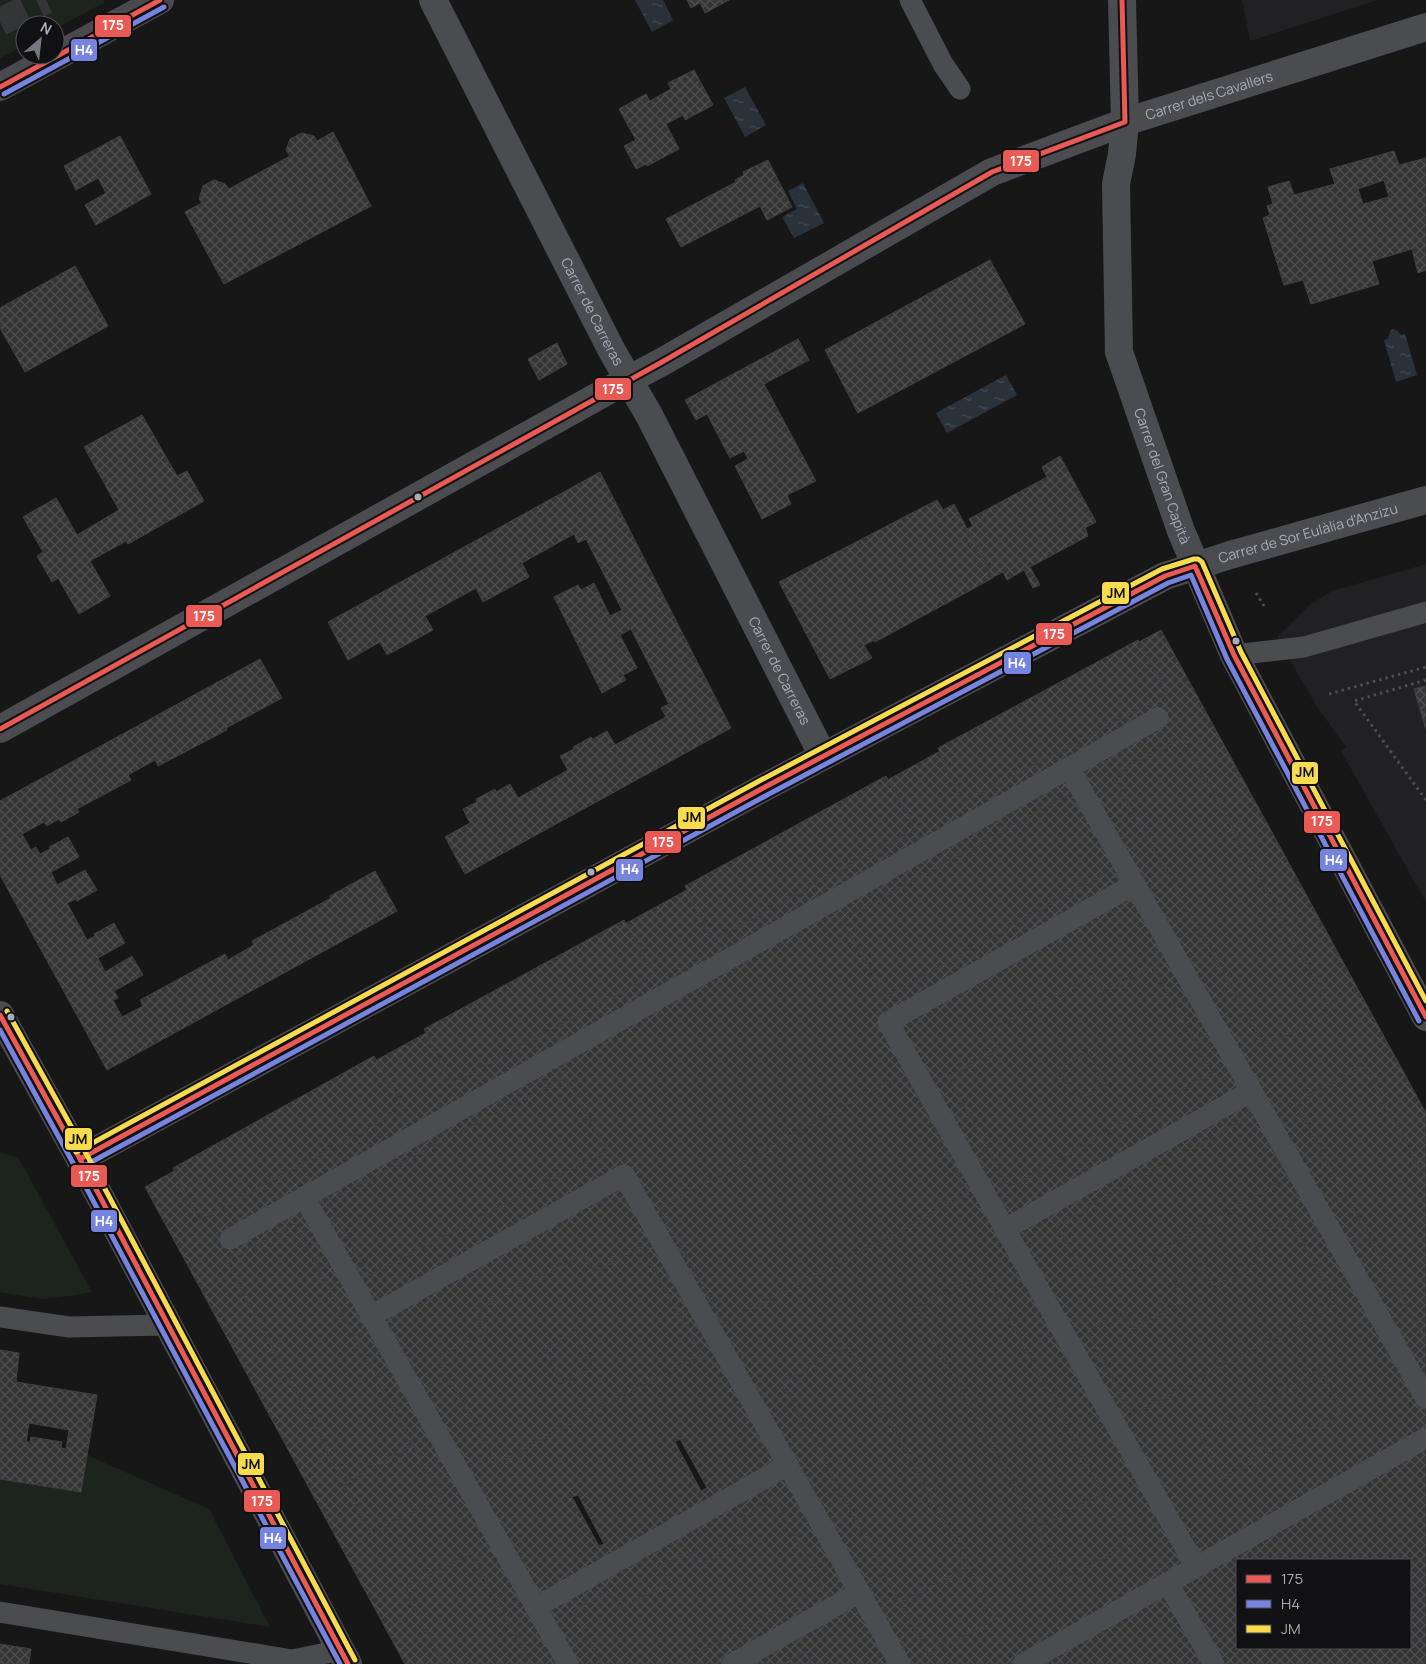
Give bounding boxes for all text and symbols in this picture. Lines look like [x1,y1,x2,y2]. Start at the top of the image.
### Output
line badge: 175 [94,14,132,38]
north arrow [15,15,65,65]
text: 175 [102,15,124,34]
text: N [37,17,55,39]
line badge: H4 [70,38,98,62]
text: H4 [75,40,93,59]
street label: Carrer dels Cavallers [1143,66,1275,124]
line badge: 175 [1002,149,1040,173]
text: 175 [1010,151,1032,170]
street label: Carrer de Carreras [557,254,628,369]
line badge: 175 [594,377,632,401]
text: 175 [602,379,624,398]
street label: Carrer del Gran Capità [1130,405,1195,547]
unlabelled marker [413,492,423,502]
street label: Carrer de Sor Eulàlia d'Anzizu [1216,498,1400,567]
line badge: JM [1101,581,1130,605]
text: JM [1107,583,1125,602]
line badge: 175 [185,604,223,628]
text: 175 [193,606,215,625]
street label: Carrer de Carreras [744,613,815,728]
line badge: 175 [1035,622,1073,646]
text: 175 [1043,624,1065,643]
unlabelled marker [1231,636,1241,646]
line badge: H4 [1003,651,1032,675]
text: H4 [1008,653,1026,672]
line badge: JM [1291,761,1319,785]
text: JM [1296,762,1314,781]
line badge: JM [677,806,706,830]
text: JM [683,807,701,826]
line badge: 175 [1303,810,1341,834]
text: 175 [1311,811,1333,830]
line badge: 175 [644,830,682,854]
text: 175 [652,832,674,851]
line badge: H4 [1319,848,1348,872]
text: H4 [1325,850,1343,869]
line badge: H4 [615,858,644,882]
text: H4 [621,859,639,878]
unlabelled marker [586,867,596,877]
unlabelled marker [6,1012,16,1022]
line badge: JM [64,1127,93,1151]
text: JM [69,1129,87,1148]
line badge: 175 [70,1164,108,1188]
text: 175 [78,1166,100,1185]
line badge: H4 [90,1209,118,1233]
text: H4 [95,1211,113,1230]
line badge: JM [237,1452,265,1476]
text: JM [242,1454,260,1473]
line badge: 175 [243,1489,281,1513]
text: 175 [251,1491,273,1510]
line badge: H4 [259,1526,287,1550]
text: H4 [264,1528,282,1547]
legend [1236,1559,1411,1649]
text: 175 [1281,1568,1303,1589]
text: H4 [1281,1593,1300,1614]
text: JM [1281,1618,1301,1639]

